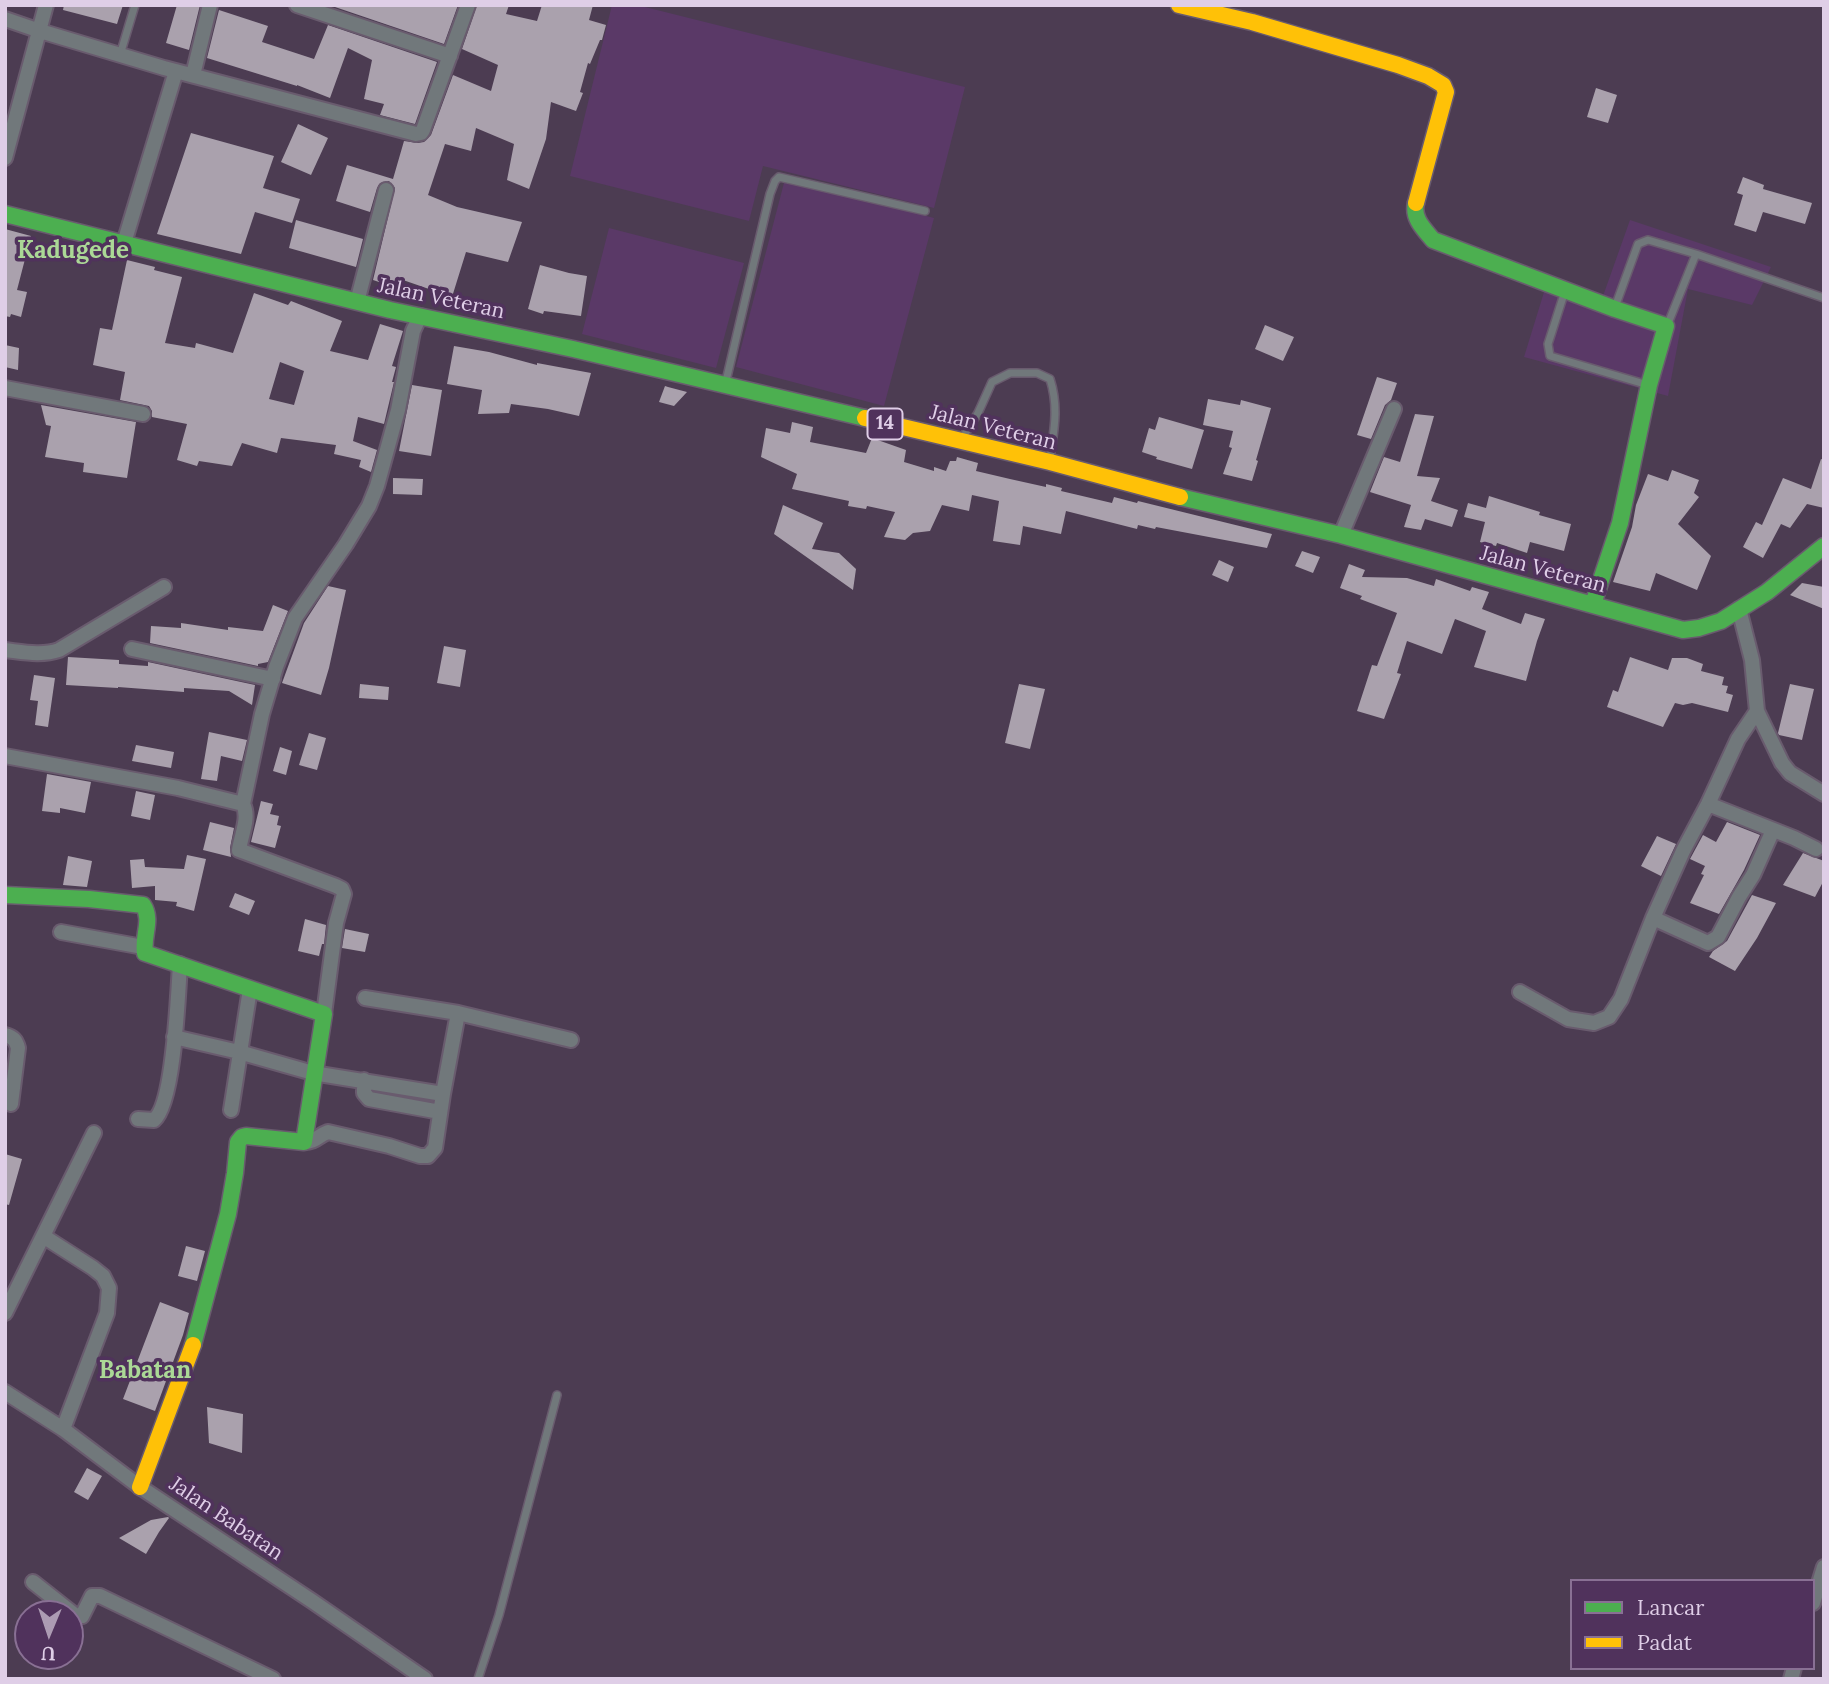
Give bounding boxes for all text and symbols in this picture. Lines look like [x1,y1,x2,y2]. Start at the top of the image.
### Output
district label: Kadugede [17,237,129,265]
street label: Jalan Veteran [375,273,507,325]
street label: Jalan Veteran [927,400,1059,456]
road number: 14 [868,408,903,440]
street label: Jalan Veteran [1477,541,1609,599]
district label: Babatan [99,1357,191,1385]
street label: Jalan Babatan [164,1472,288,1566]
legend [1570,1579,1815,1670]
text: Lancar [1637,1594,1704,1621]
north arrow [14,1600,84,1670]
text: Padat [1637,1629,1692,1656]
text: U [41,1642,56,1666]

